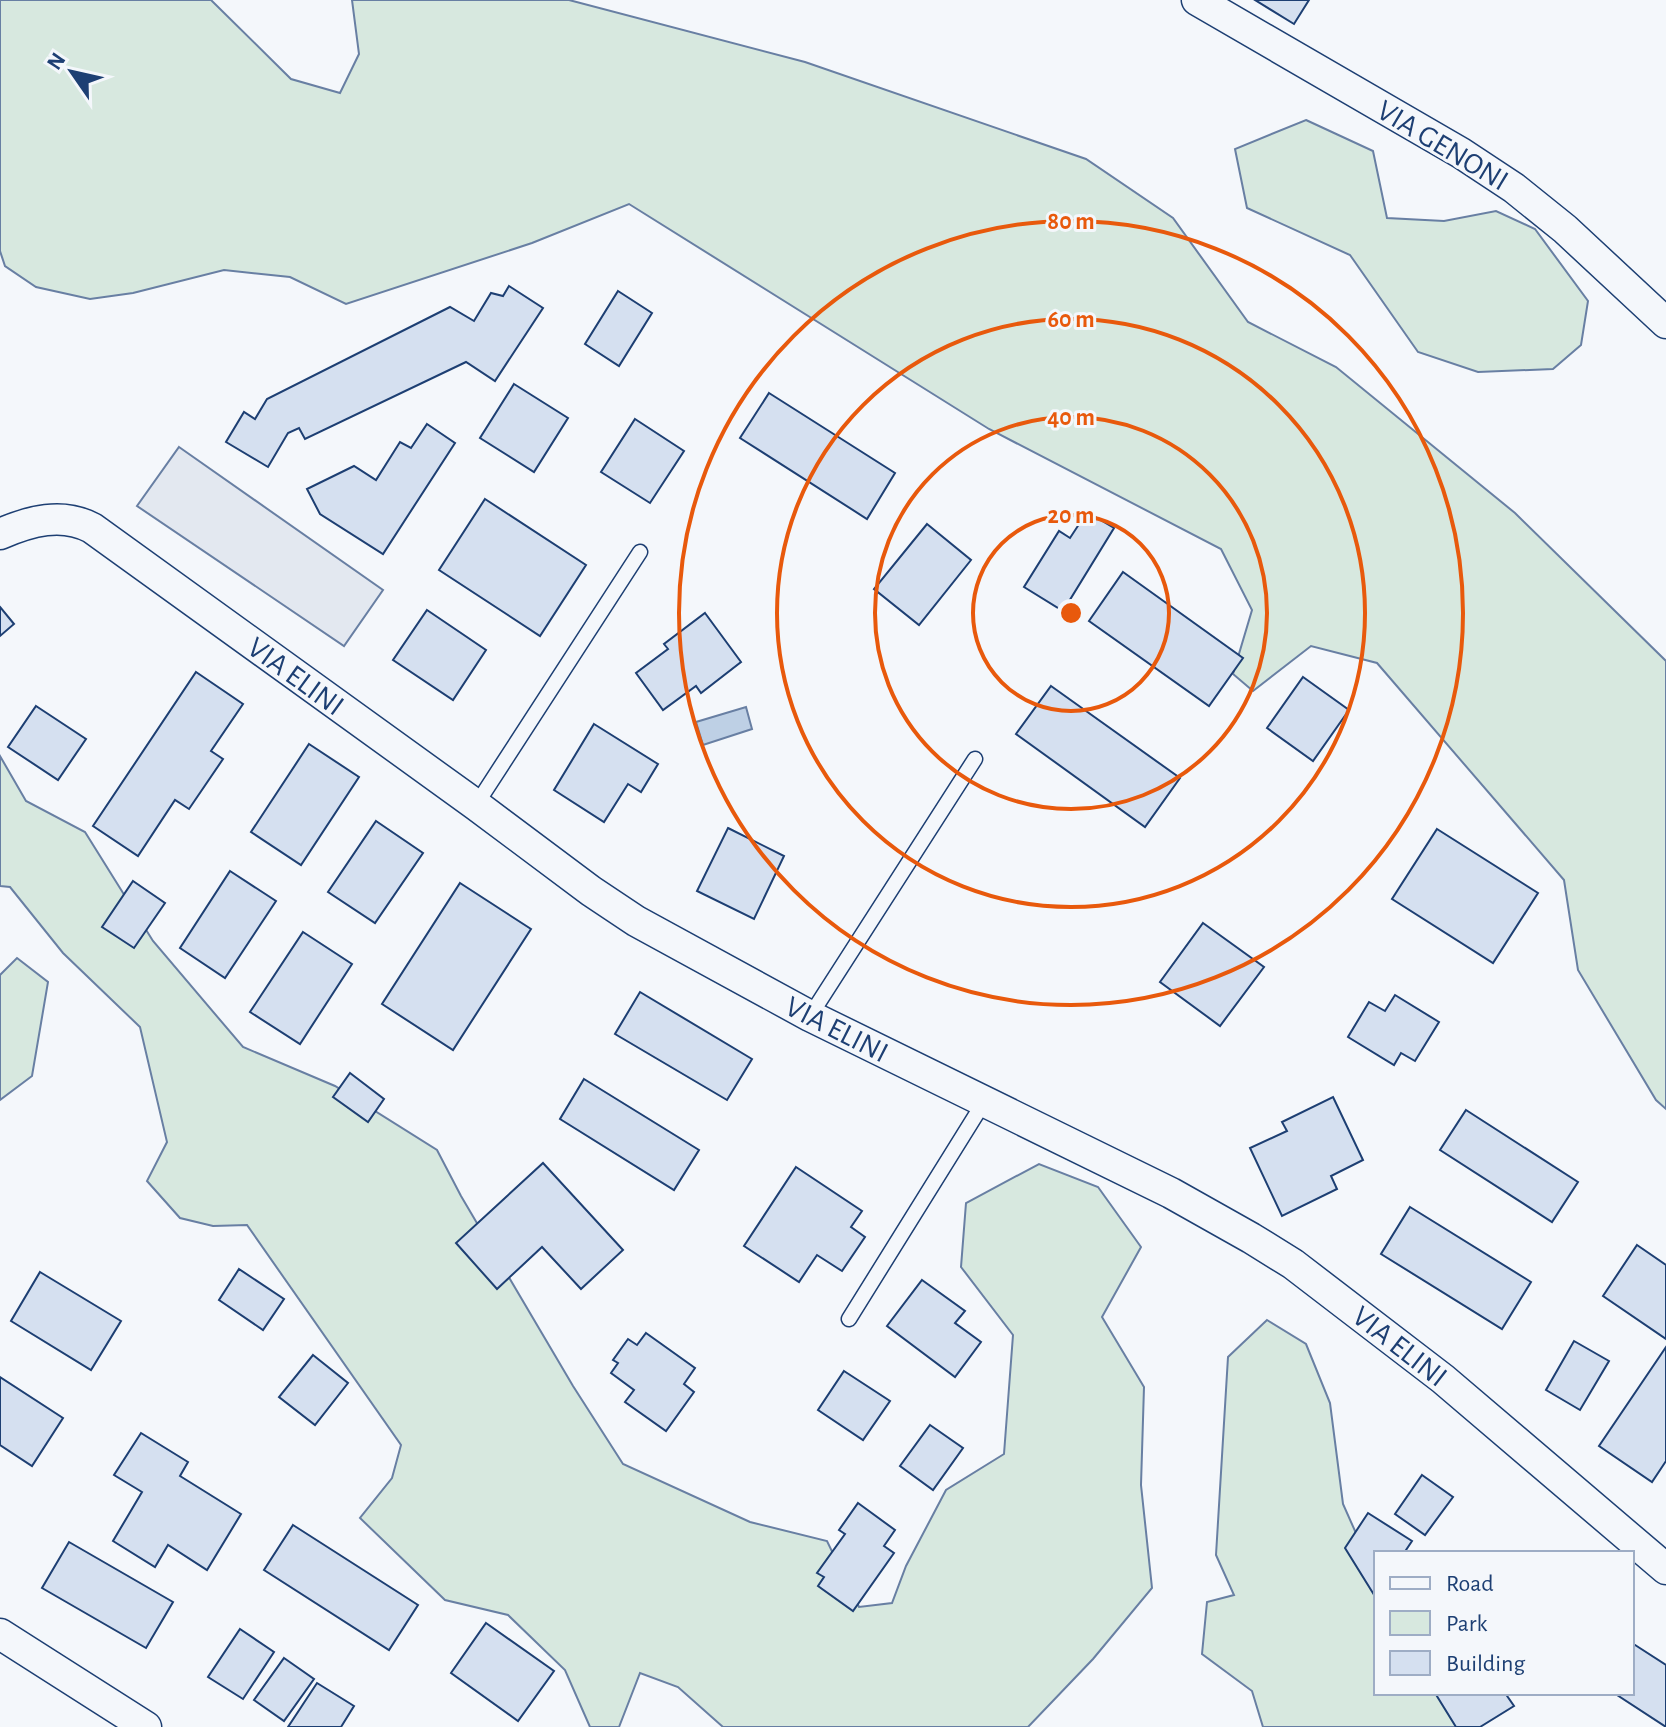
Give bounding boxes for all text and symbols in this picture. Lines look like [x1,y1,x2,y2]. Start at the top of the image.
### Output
north arrow [32,32,112,112]
text: N [43,49,70,74]
street label: VIA GENONI [1372,95,1513,197]
text: 80 m [1047,210,1095,234]
text: 60 m [1047,308,1095,332]
text: 40 m [1047,406,1095,430]
text: 20 m [1048,504,1094,528]
centre of rings [1057,599,1085,627]
street label: VIA ELINI [242,632,349,721]
street label: VIA ELINI [780,991,893,1068]
street label: VIA ELINI [1347,1301,1452,1393]
legend [1374,1551,1634,1695]
text: Road [1446,1572,1494,1596]
text: Park [1446,1612,1487,1636]
text: Building [1446,1652,1525,1676]

